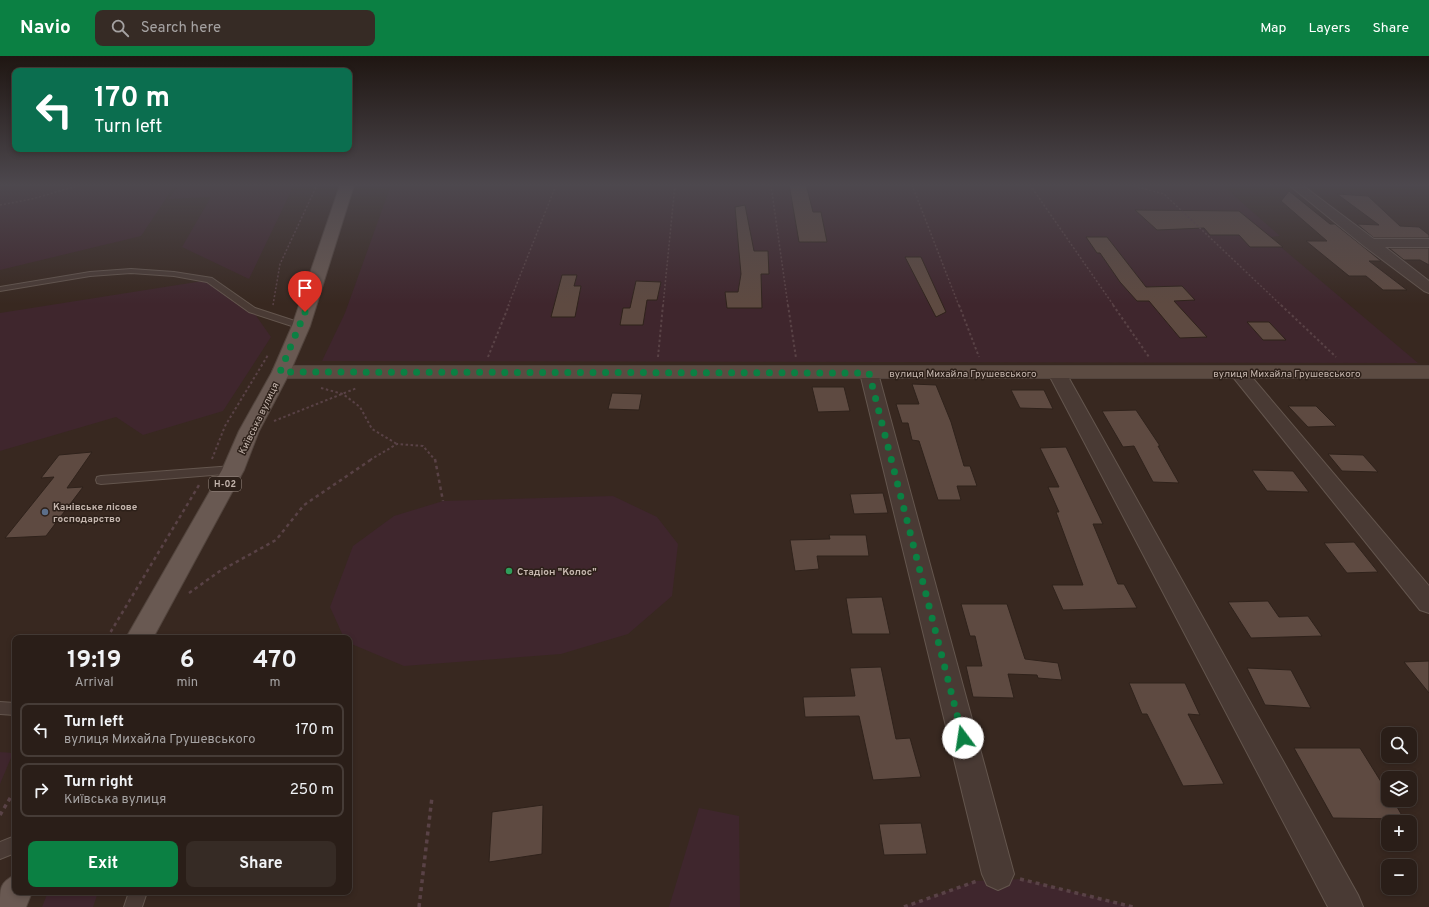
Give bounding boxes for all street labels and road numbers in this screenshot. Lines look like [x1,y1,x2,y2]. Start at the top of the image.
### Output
street label: вулиця Михайла Грушевського [889,368,1037,381]
street label: вулиця Михайла Грушевського [1213,368,1361,381]
street label: Київська вулиця [236,380,282,457]
road number: Н-02 [209,477,241,491]

